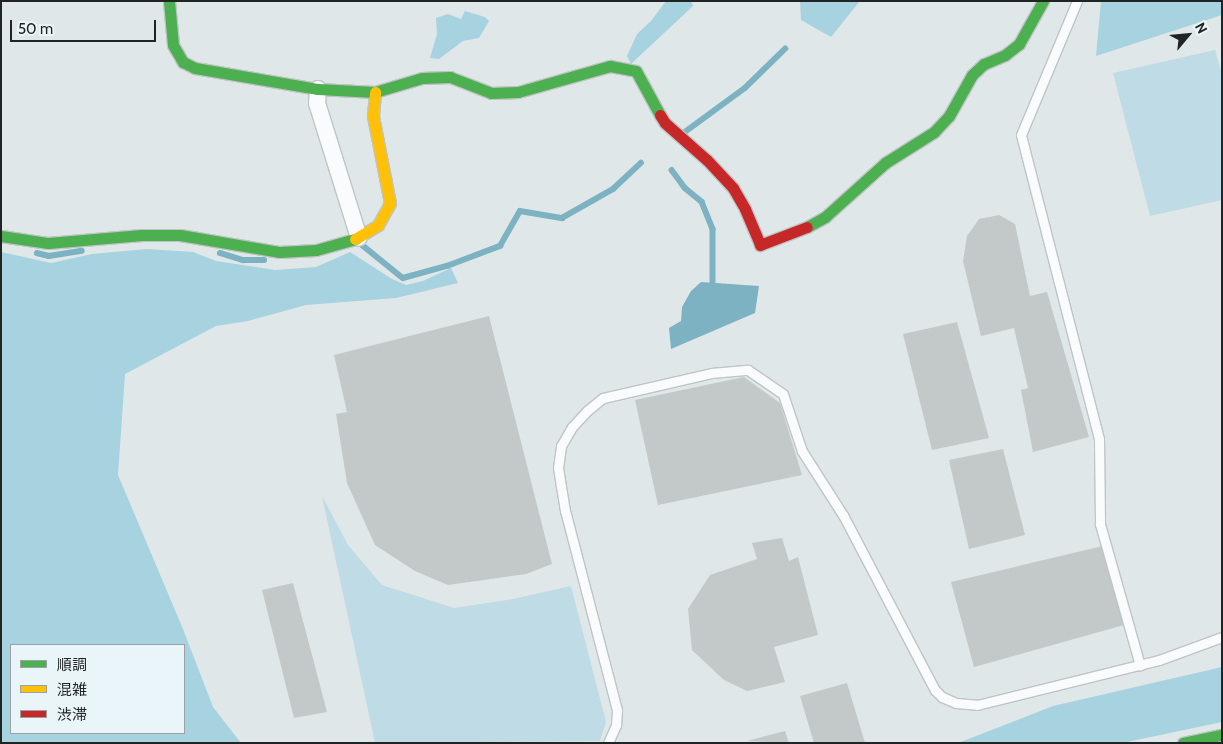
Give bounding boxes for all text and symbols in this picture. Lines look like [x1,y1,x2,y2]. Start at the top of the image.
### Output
scale bar [12,10,159,42]
north arrow [1163,10,1213,60]
text: N [1191,19,1212,37]
text: 50 m [18,20,53,38]
legend [10,644,185,734]
text: 順調 [57,656,87,674]
text: 混雑 [57,681,87,699]
text: 渋滞 [57,706,87,724]

